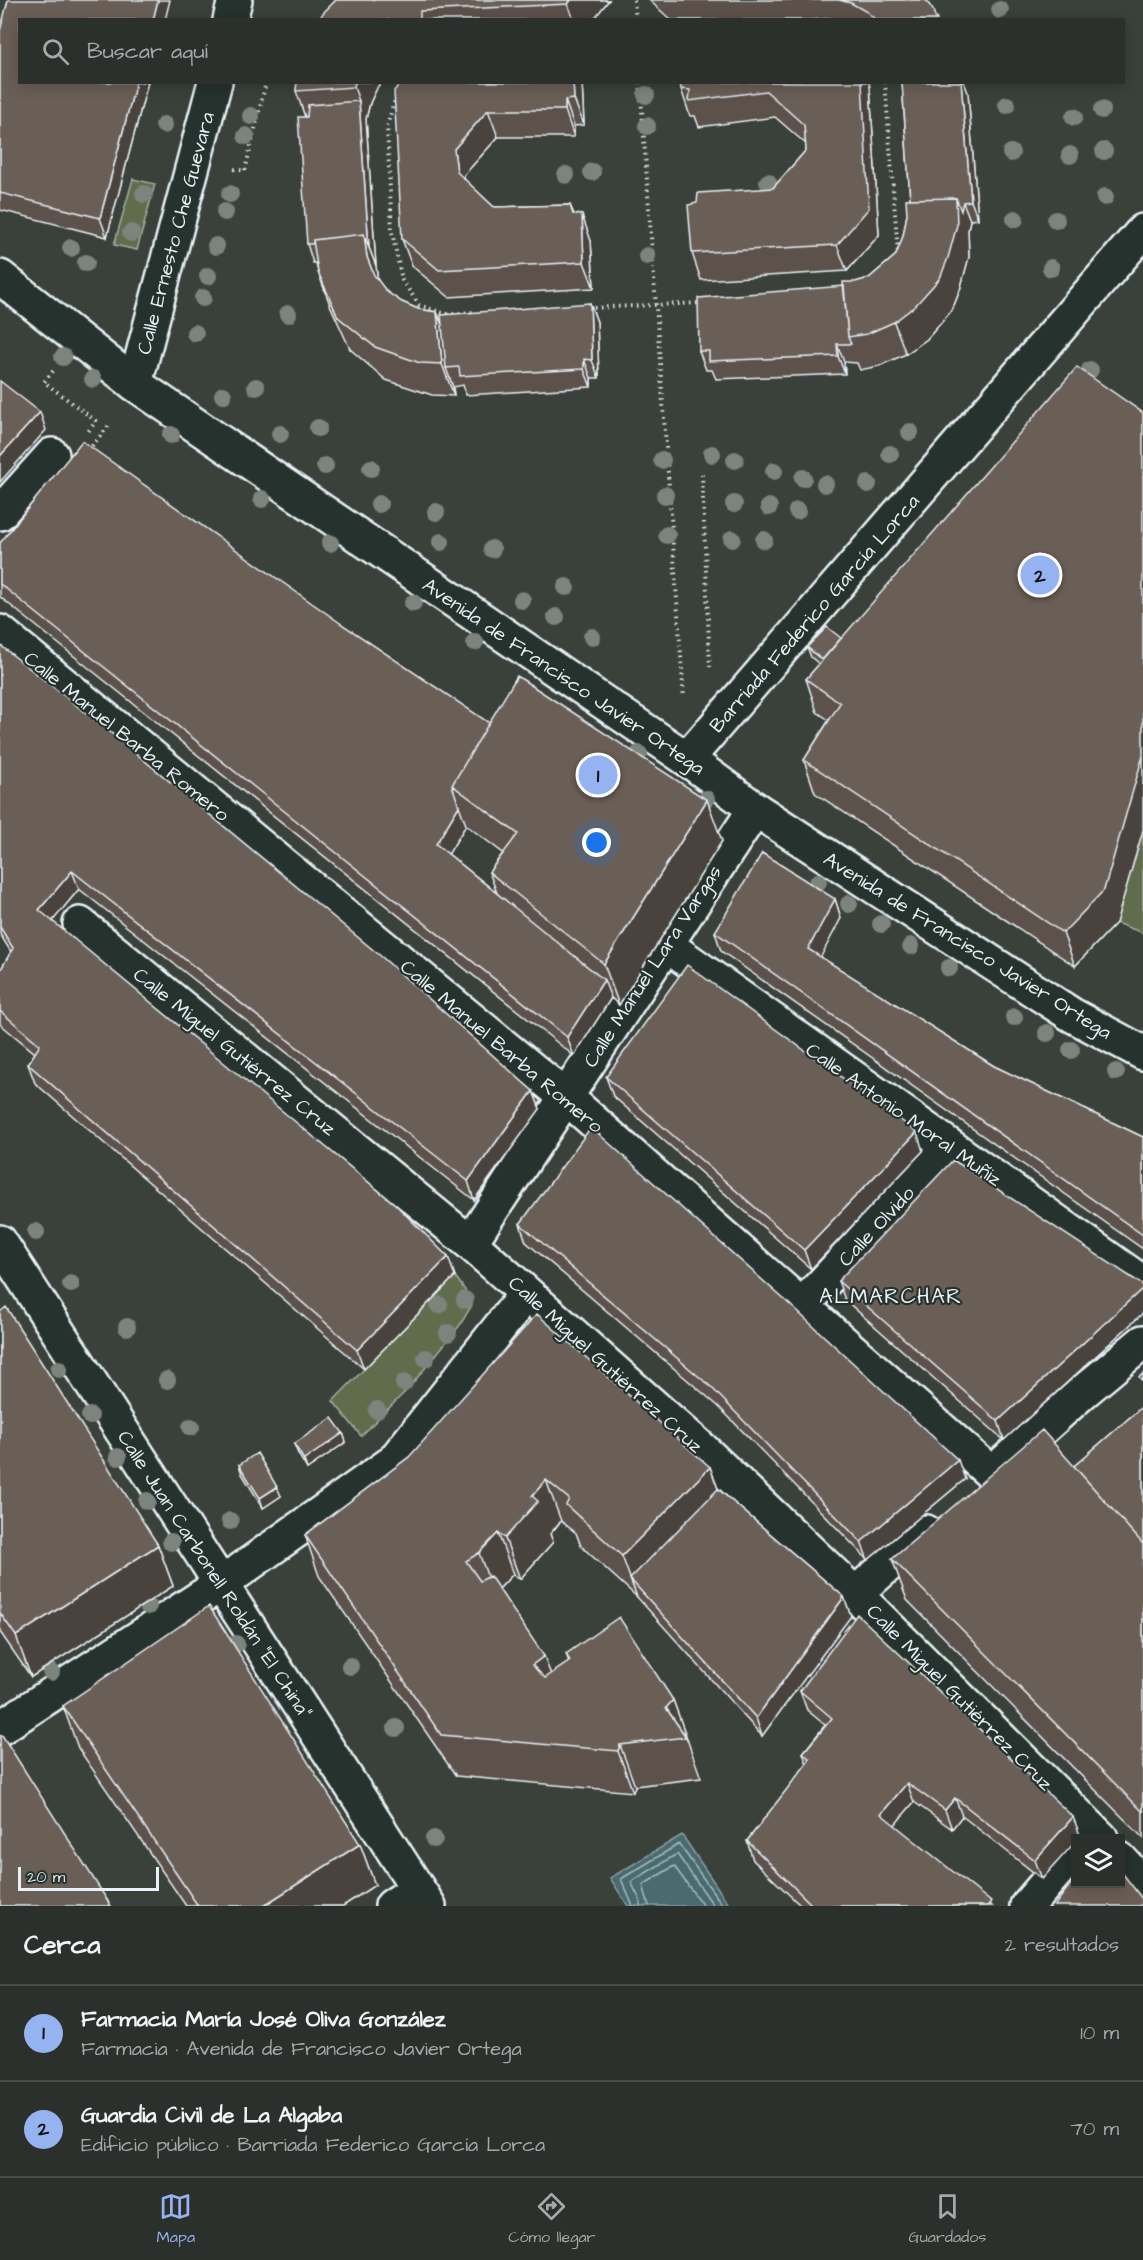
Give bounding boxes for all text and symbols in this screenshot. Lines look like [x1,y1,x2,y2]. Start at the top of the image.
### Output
search box [18,18,1125,84]
icon: search [39,35,72,68]
text: Buscar aquí [87,36,208,67]
street label: Calle Ernesto Che Guevara [130,109,222,358]
street label: Barriada Federico García Lorca [703,488,926,739]
pin: 2 [1020,552,1060,598]
street label: Avenida de Francisco Javier Ortega [416,572,710,783]
street label: Calle Manuel Barba Romero [18,645,235,829]
pin: 1 [578,752,618,798]
your location [582,828,611,857]
street label: Avenida de Francisco Javier Ortega [817,845,1117,1047]
street label: Calle Manuel Lara Vargas [577,860,730,1074]
street label: Calle Manuel Barba Romero [394,953,609,1140]
street label: Calle Miguel Gutiérrez Cruz [126,961,342,1143]
street label: Calle Antonio Moral Muñiz [800,1036,1007,1193]
street label: Calle Olvido [832,1180,921,1273]
street label: Calle Miguel Gutiérrez Cruz [501,1270,709,1461]
district label: ALMARCHAR [819,1282,963,1311]
street label: Calle Juan Carbonell Roldán "El China" [110,1425,318,1724]
street label: Calle Miguel Gutiérrez Cruz [859,1598,1059,1798]
map controls [1071,1834,1125,1888]
button: layers [1071,1834,1125,1888]
scale bar [18,1864,159,1892]
text: 20 m [27,1866,65,1888]
text: Cerca [24,1927,101,1963]
text: 2 resultados [1005,1931,1119,1959]
text: Farmacia María José Oliva González [81,2004,446,2035]
text: 1 [42,2019,45,2047]
text: 10 m [1080,2019,1119,2047]
text: Farmacia · Avenida de Francisco Javier Ortega [81,2035,522,2063]
text: Guardia Civil de La Algaba [81,2100,342,2131]
text: 2 [38,2115,49,2143]
text: 70 m [1071,2115,1119,2143]
text: Edificio público · Barriada Federico García Lorca [81,2131,545,2159]
tab: Mapa [157,2190,195,2248]
tab: Cómo llegar [508,2190,595,2248]
tab: Guardados [909,2190,986,2248]

